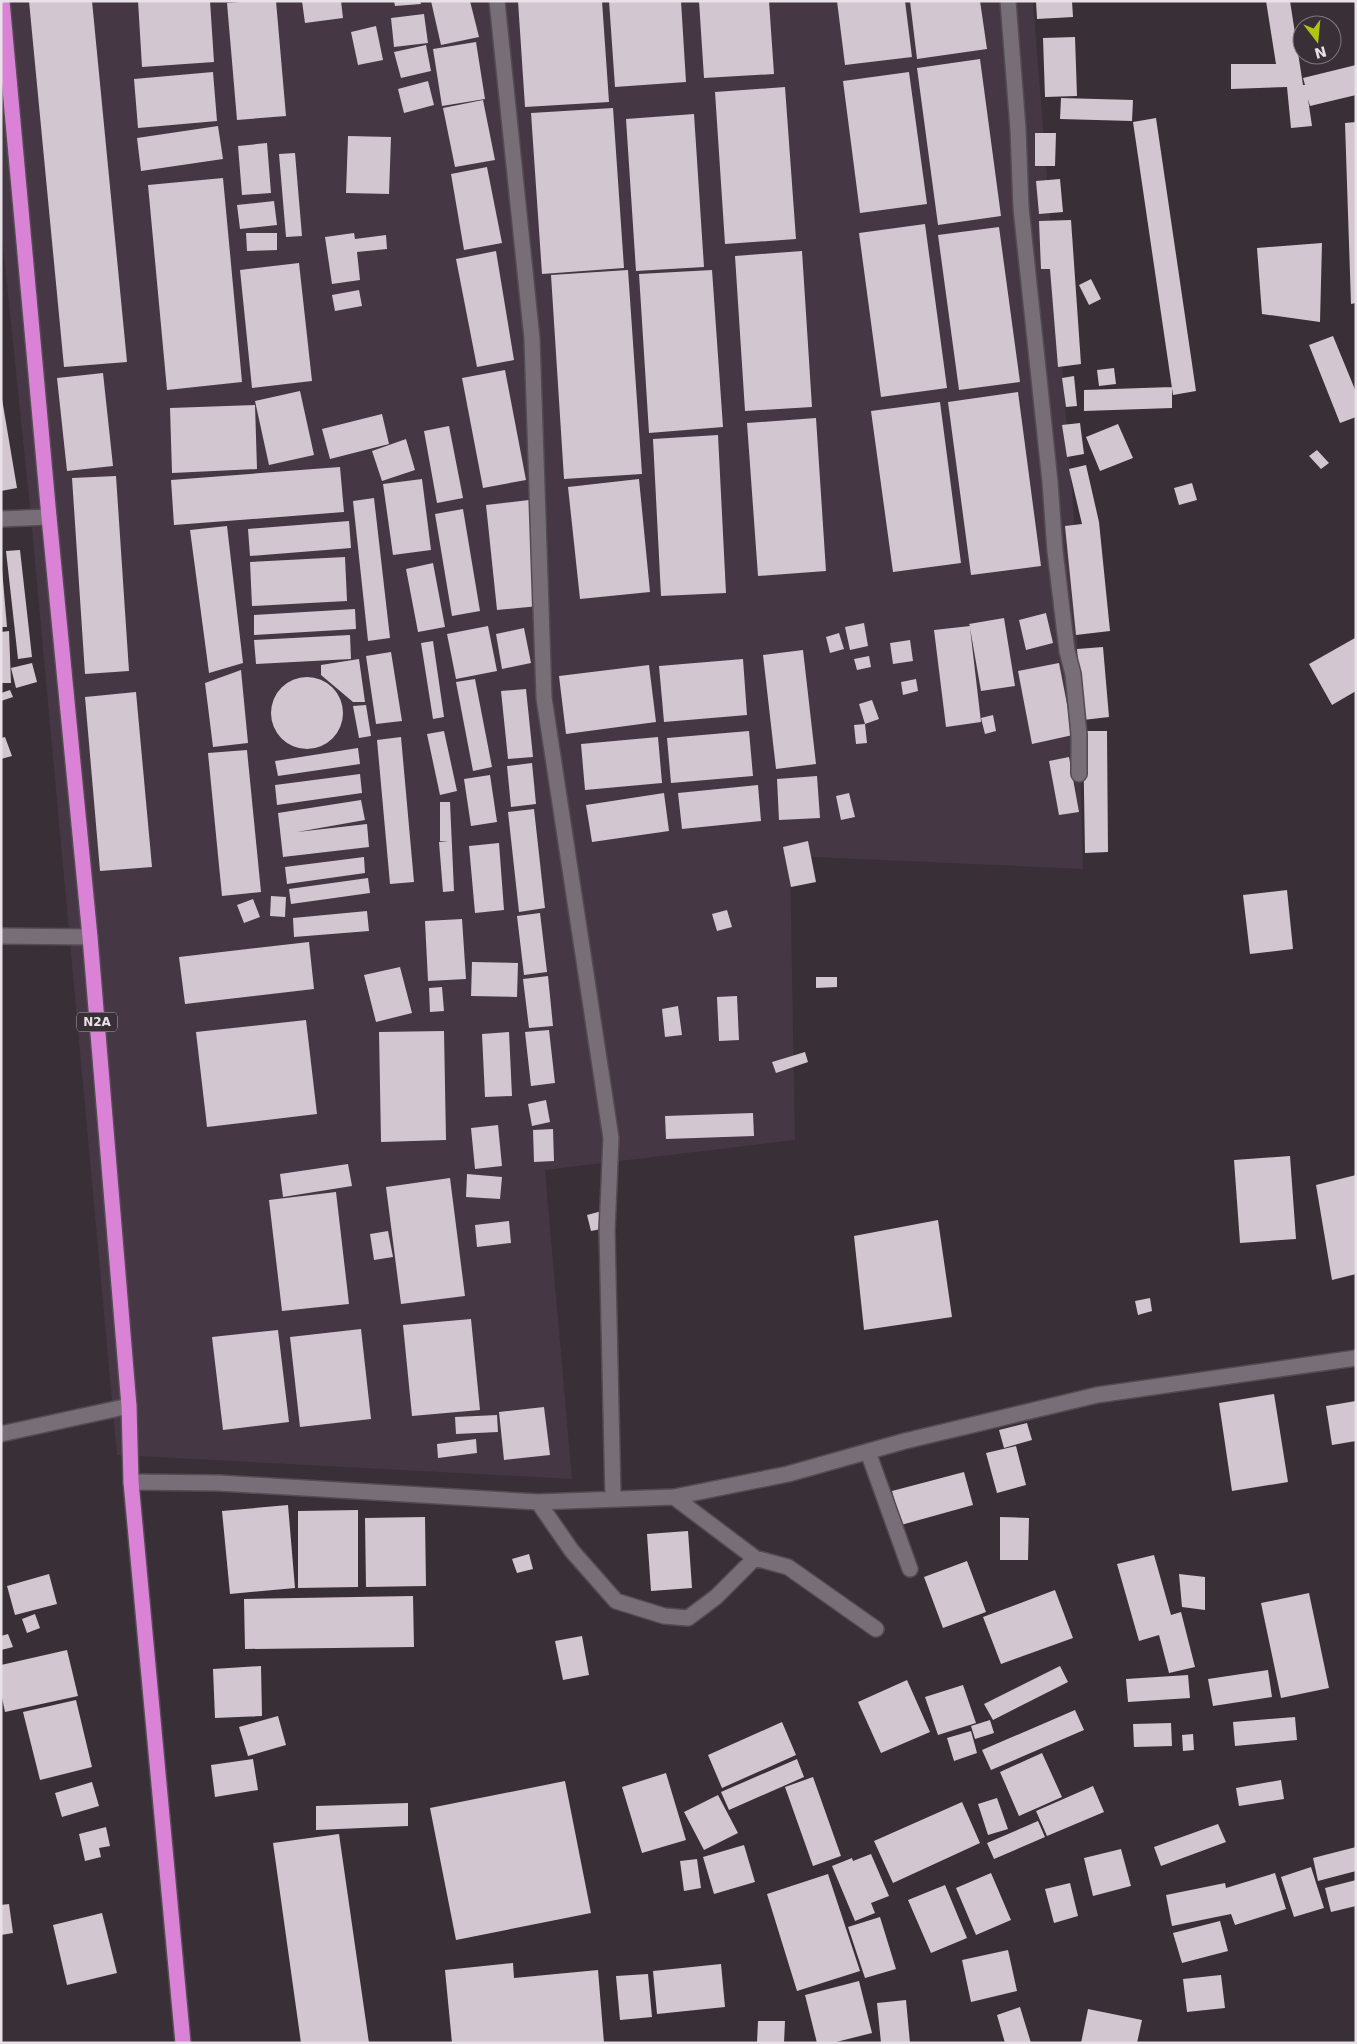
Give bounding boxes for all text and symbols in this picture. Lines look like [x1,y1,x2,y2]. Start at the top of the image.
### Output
north arrow [1292,15,1342,65]
text: N [1313,43,1328,62]
road number: N2A [77,1012,117,1032]

